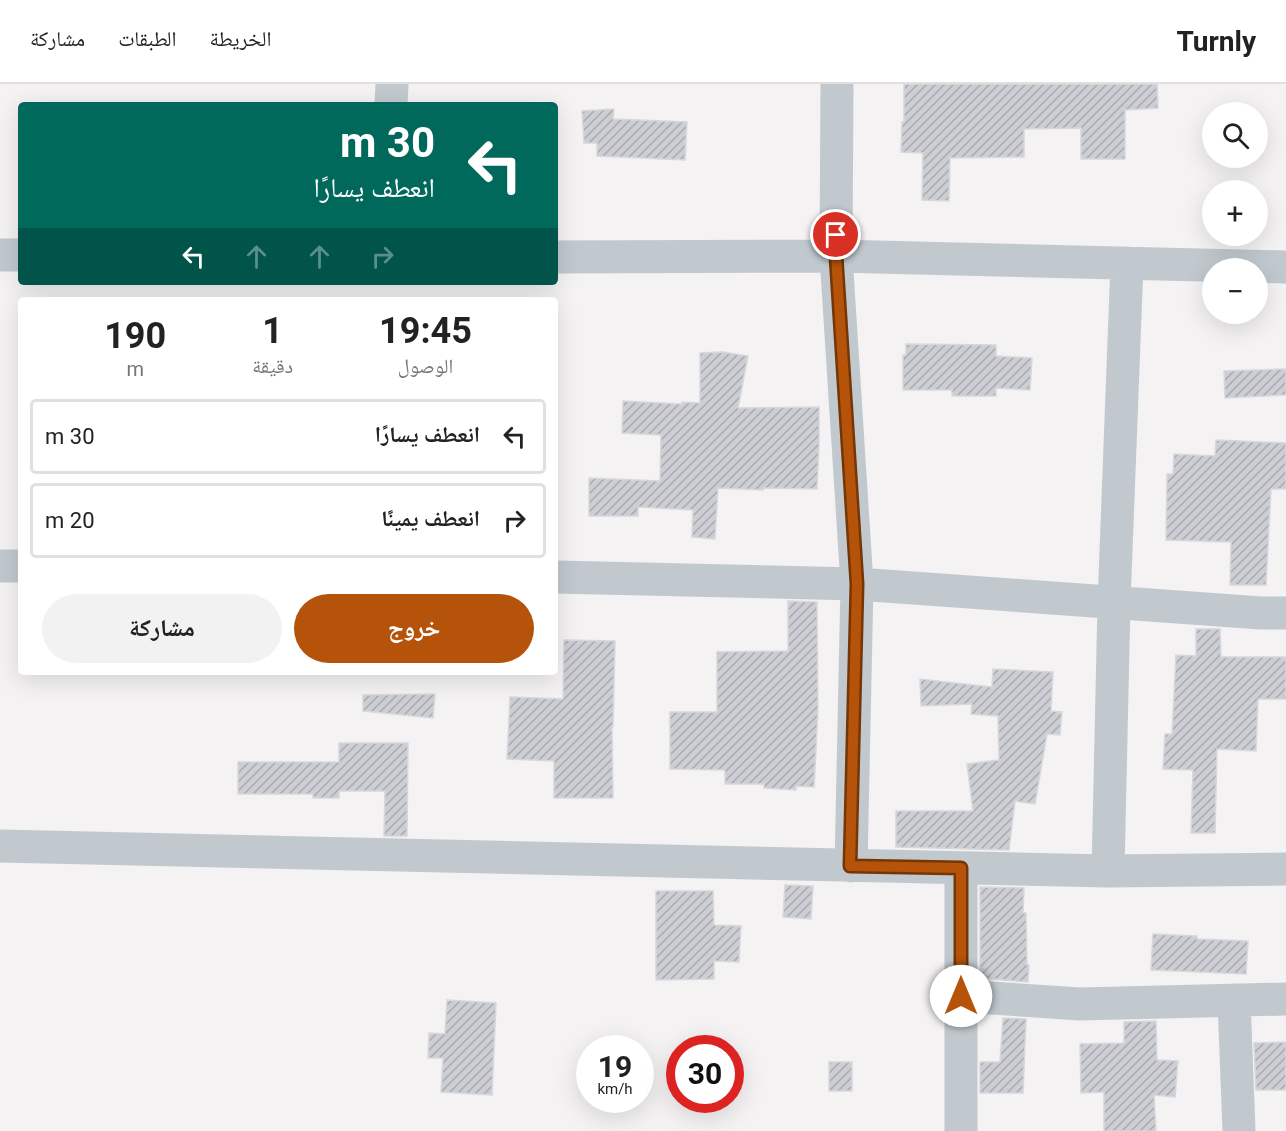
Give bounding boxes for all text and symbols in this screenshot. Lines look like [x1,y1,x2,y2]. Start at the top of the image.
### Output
text: Turnly [1177,25,1256,58]
text: مشاركة [30,27,85,51]
text: الطبقات [118,27,177,51]
text: الخريطة [210,27,271,51]
map controls [1202,102,1268,324]
button: search [1202,102,1268,168]
text: 30 m [340,118,435,167]
icon: left [456,126,534,204]
text: انعطف يسارًا [313,172,435,204]
button: + [1202,180,1268,246]
pin [810,209,861,260]
icon: arrive [819,218,852,251]
icon: left [177,240,210,273]
icon: ahead [240,240,273,273]
icon: ahead [303,240,336,273]
icon: right [366,240,399,273]
button: − [1202,258,1268,324]
text: 1 [262,310,283,352]
text: 19:45 [379,310,472,352]
text: 190 [104,315,166,357]
text: دقيقة [252,354,293,378]
text: الوصول [398,354,453,378]
text: m [126,357,144,381]
icon: left [498,420,531,453]
text: انعطف يسارًا [375,422,480,447]
text: 30 m [45,424,95,449]
icon: right [498,504,531,537]
text: انعطف يمينًا [381,506,480,531]
text: 20 m [45,508,95,533]
button: مشاركة [42,594,282,663]
button: خروج [294,594,534,663]
position arrow [929,964,993,1028]
speed limit sign: 30 [666,1035,744,1113]
text: 19 [598,1049,632,1084]
text: km/h [597,1080,633,1098]

